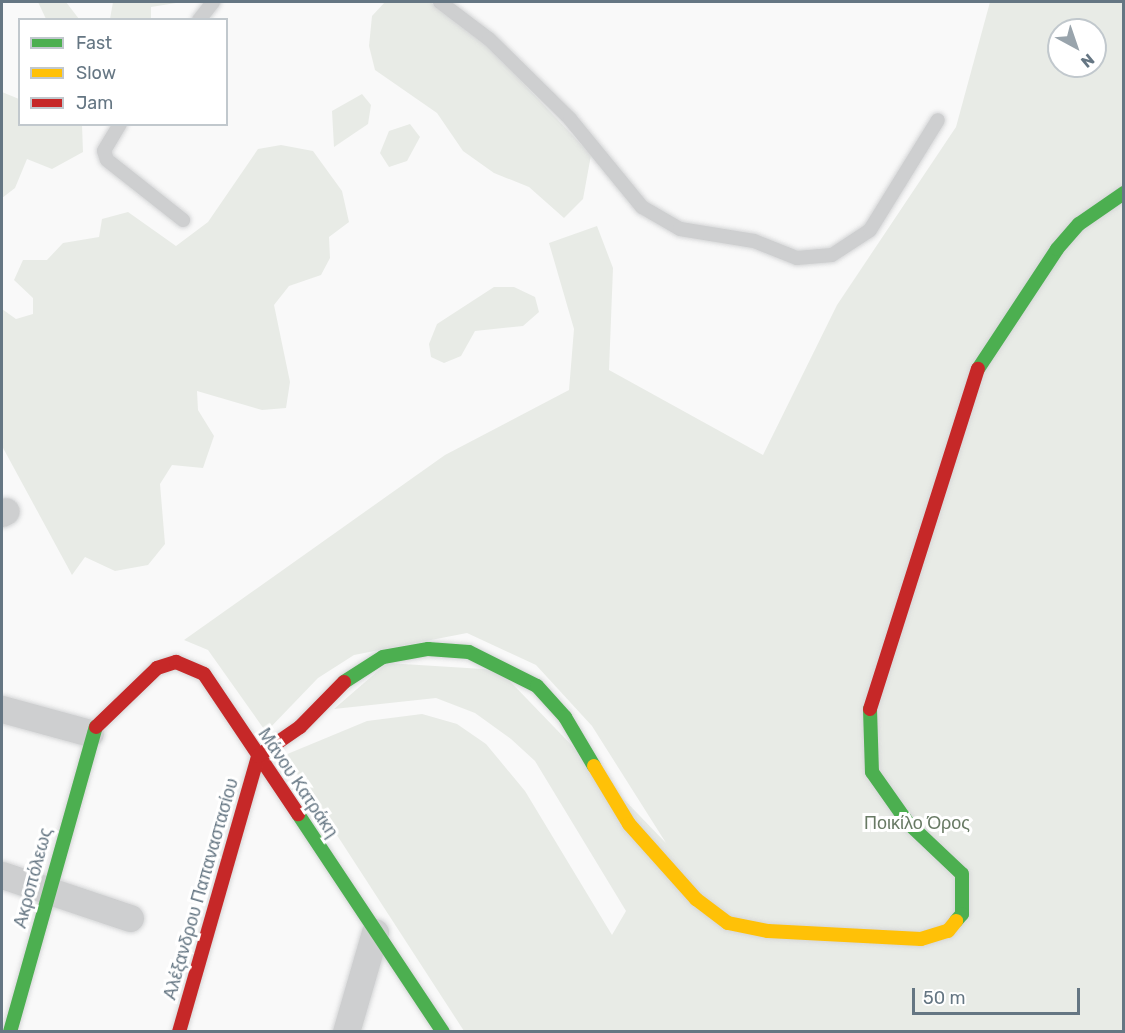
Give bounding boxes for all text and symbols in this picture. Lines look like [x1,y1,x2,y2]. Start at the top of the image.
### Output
legend [18,18,228,126]
north arrow [1047,18,1107,78]
text: Fast [76,32,112,54]
text: N [1077,50,1098,72]
text: Slow [76,62,116,84]
text: Jam [76,92,113,114]
street label: Μάνου Κατράκη [253,724,343,842]
street label: Αλέξανδρου Παπαναστασίου [159,776,243,1002]
park label: Ποικίλο Όρος [864,812,970,834]
street label: Ακροπόλεως [9,826,57,930]
scale bar [915,976,1083,1014]
text: 50 m [923,987,966,1009]

